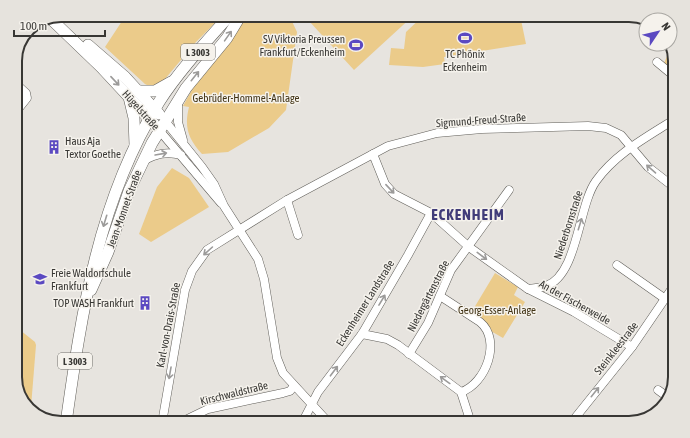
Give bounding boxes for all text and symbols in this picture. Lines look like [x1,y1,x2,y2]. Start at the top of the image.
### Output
scale bar [14,12,105,38]
north arrow [638,12,678,52]
text: 100 m [20,19,47,33]
text: N [659,20,673,32]
one-way arrow [224,30,232,41]
sports icon: TC Phönix Eckenheim [457,30,473,46]
place label: SV Viktoria Preussen Frankfurt/Eckenheim [260,33,345,58]
sports icon: SV Viktoria Preussen Frankfurt/Eckenheim [348,37,364,53]
road number: L 3003 [181,44,215,60]
place label: TC Phönix Eckenheim [443,48,487,73]
one-way arrow [191,70,200,81]
one-way arrow [110,76,120,86]
street label: Hügelstraße [120,88,162,132]
park label: Gebrüder-Hommel-Anlage [192,92,300,104]
street label: Sigmund-Freud-Straße [436,111,526,129]
place label: Haus Aja Textor Goethe [65,135,121,160]
building icon: Haus Aja Textor Goethe [46,139,62,155]
one-way arrow [154,150,167,158]
one-way arrow [646,165,657,174]
street label: Jean-Monnet-Straße [104,168,144,250]
one-way arrow [385,184,394,194]
street label: Niederbornstraße [551,189,585,261]
district label: ECKENHEIM [431,206,505,223]
one-way arrow [101,214,108,227]
one-way arrow [577,217,584,230]
one-way arrow [203,247,213,256]
one-way arrow [476,252,487,261]
street label: Eckenheimer Landstraße [334,258,396,348]
street label: Niedergärtenstraße [405,258,451,334]
place label: Freie Waldorfschule Frankfurt [51,267,131,292]
school or university icon: Freie Waldorfschule Frankfurt [32,271,48,287]
street label: An der Fischerweide [537,277,613,327]
street label: Karl-von-Drais-Straße [154,281,182,369]
one-way arrow [378,294,386,306]
building icon: TOP WASH Frankfurt [137,295,153,311]
place label: TOP WASH Frankfurt [53,297,134,309]
park label: Georg-Esser-Anlage [458,304,536,316]
street label: Steinkleestraße [592,319,640,377]
road number: L 3003 [58,353,92,369]
one-way arrow [329,365,338,376]
one-way arrow [166,366,174,379]
one-way arrow [440,376,451,384]
street label: Kirschwaldstraße [199,379,269,407]
one-way arrow [591,387,600,398]

